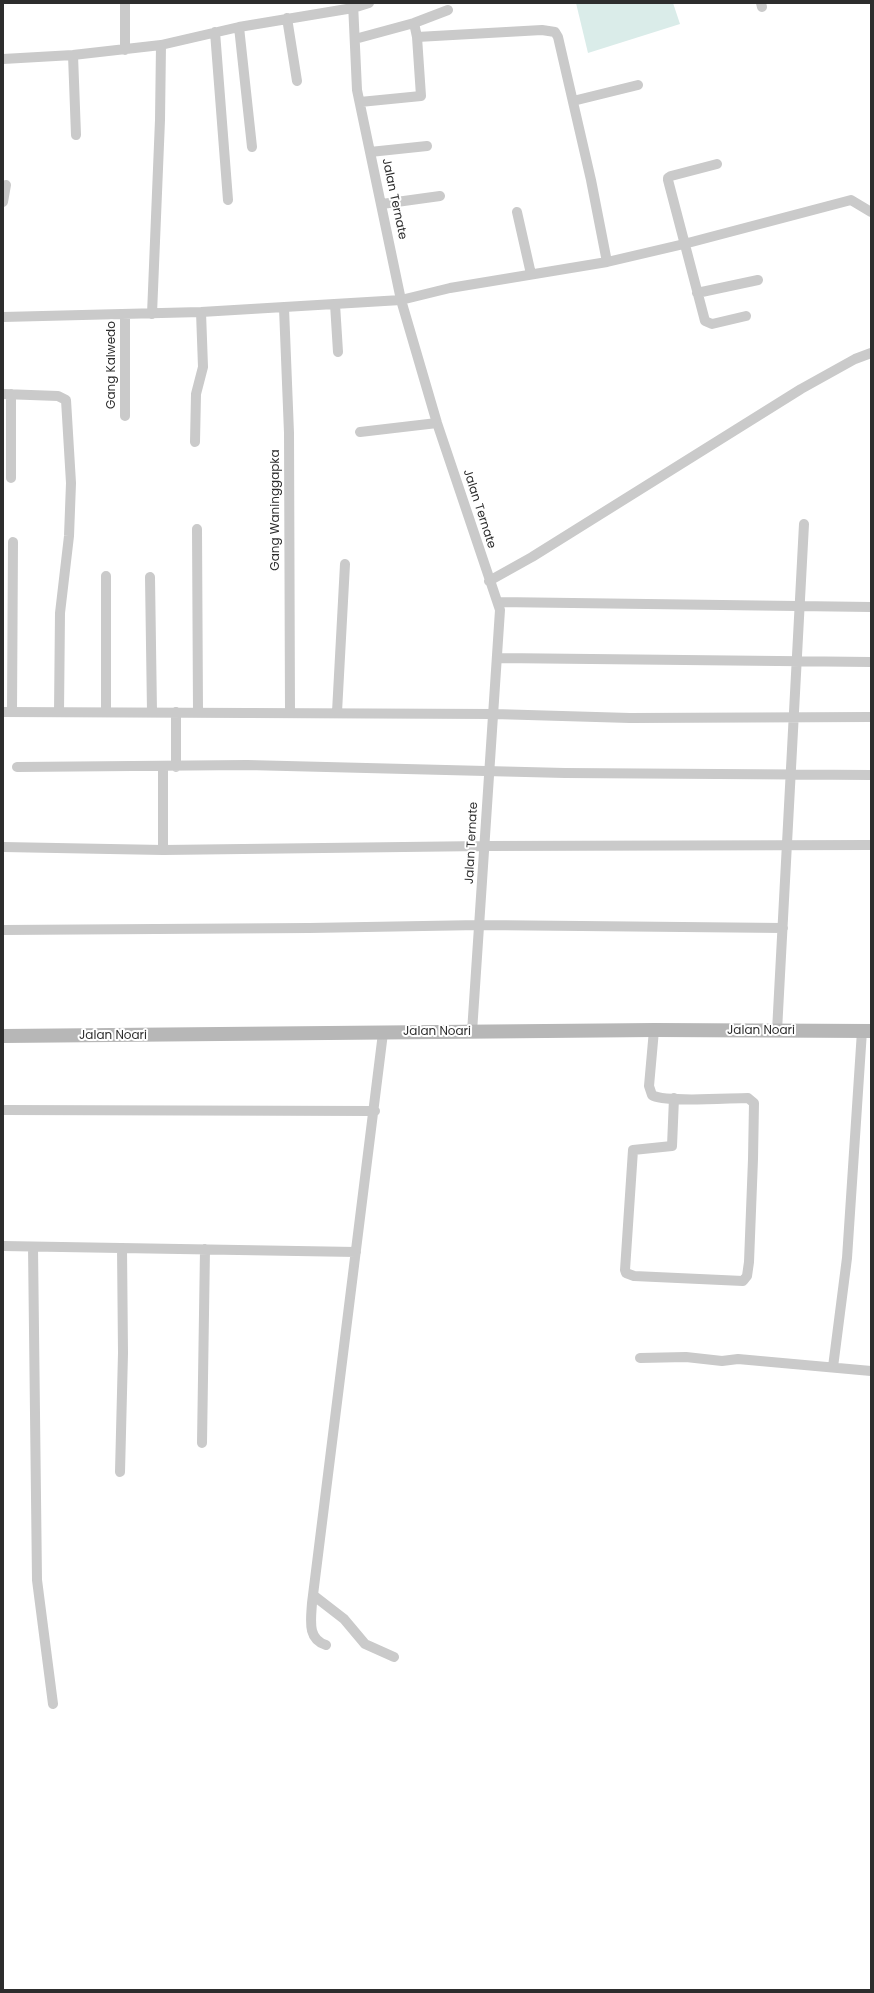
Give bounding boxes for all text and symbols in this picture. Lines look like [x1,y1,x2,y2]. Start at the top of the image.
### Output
street label: Jalan Ternate [378,157,410,241]
street label: Gang Kalwedo [105,321,119,409]
street label: Gang Waninggapka [269,449,283,571]
street label: Jalan Ternate [459,468,499,550]
street label: Jalan Ternate [463,801,481,885]
street label: Jalan Noari [727,1024,795,1038]
street label: Jalan Noari [403,1025,471,1039]
street label: Jalan Noari [79,1029,147,1043]

